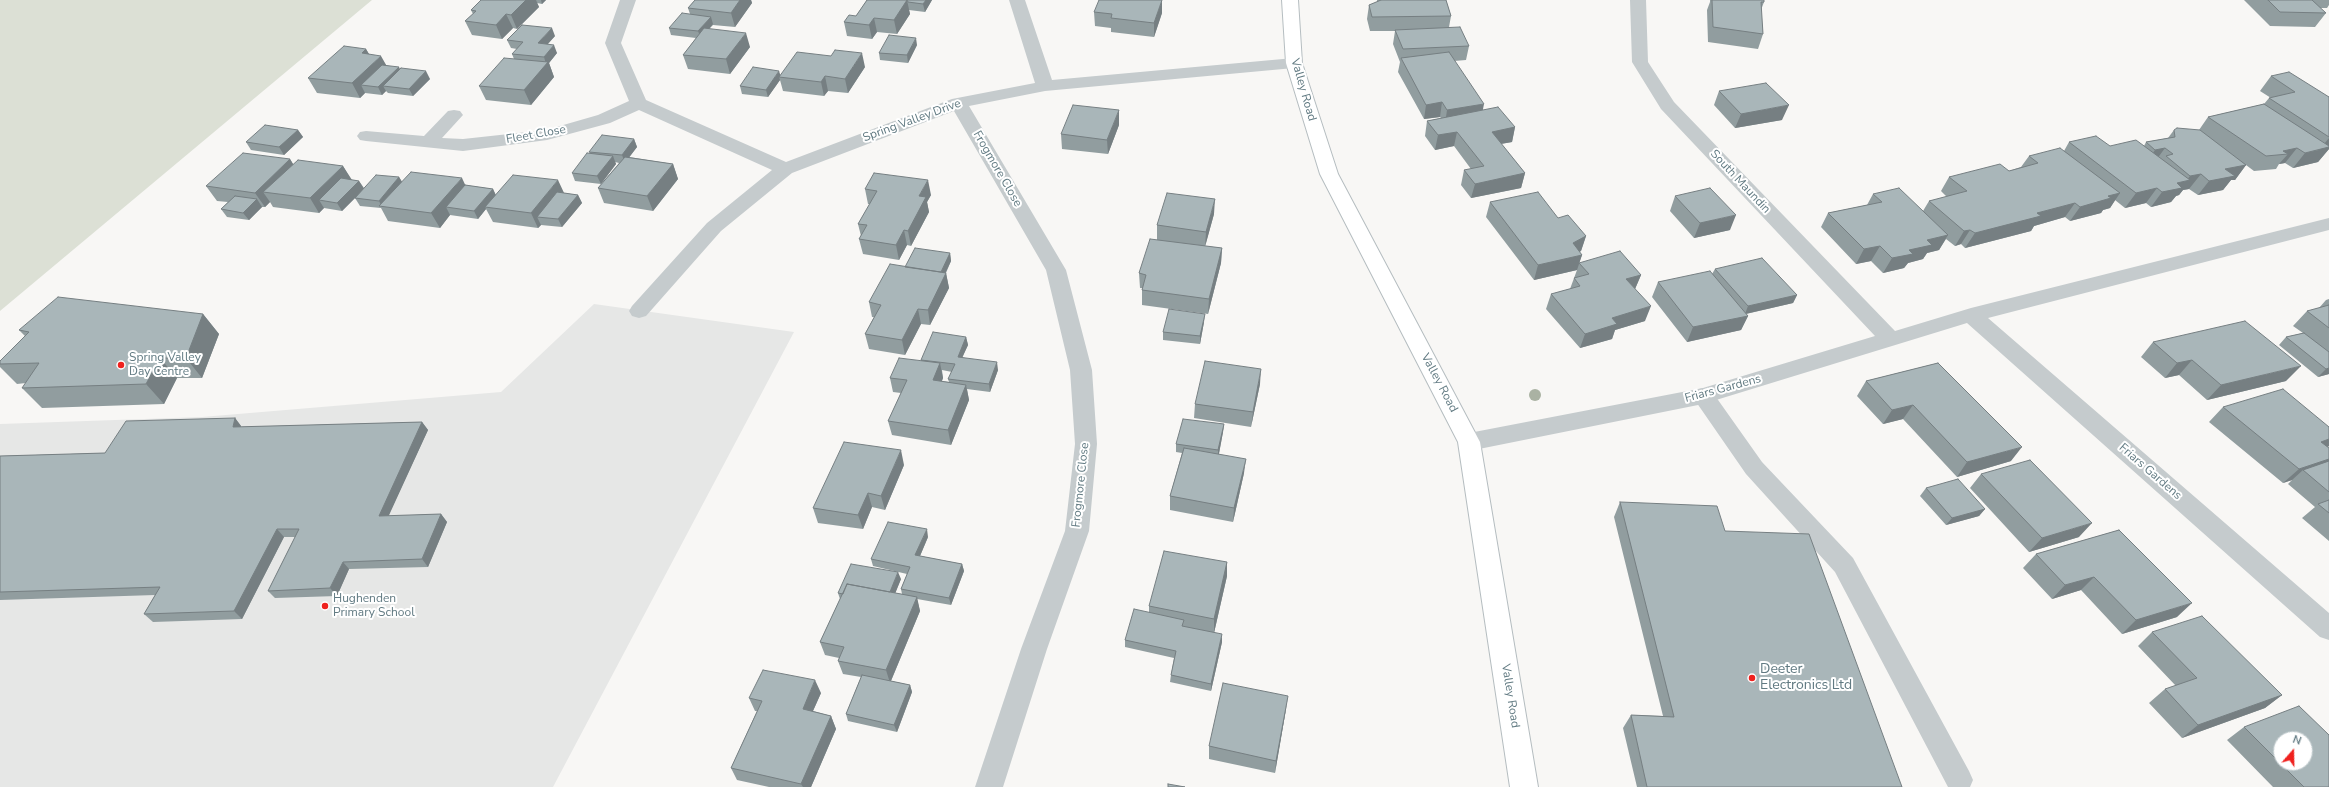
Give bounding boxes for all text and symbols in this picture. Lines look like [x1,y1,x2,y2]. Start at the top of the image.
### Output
street label: Valley Road [1287,57,1319,123]
street label: Spring Valley Drive [861,97,963,145]
street label: Fleet Close [505,123,567,147]
street label: Frogmore Close [969,128,1025,210]
street label: South Maundin [1707,147,1773,217]
place label: Spring Valley Day Centre [129,351,201,379]
street label: Valley Road [1418,351,1460,415]
marker: Spring Valley Day Centre [116,360,126,370]
street label: Friars Gardens [1683,372,1763,406]
street label: Friars Gardens [2116,441,2184,503]
street label: Frogmore Close [1069,442,1093,528]
place label: Hughenden Primary School [333,592,415,620]
marker: Hughenden Primary School [320,601,330,611]
place label: Deeter Electronics Ltd [1760,662,1852,694]
street label: Valley Road [1498,663,1522,729]
marker: Deeter Electronics Ltd [1747,673,1757,683]
north arrow [2273,731,2313,771]
text: N [2290,732,2303,749]

